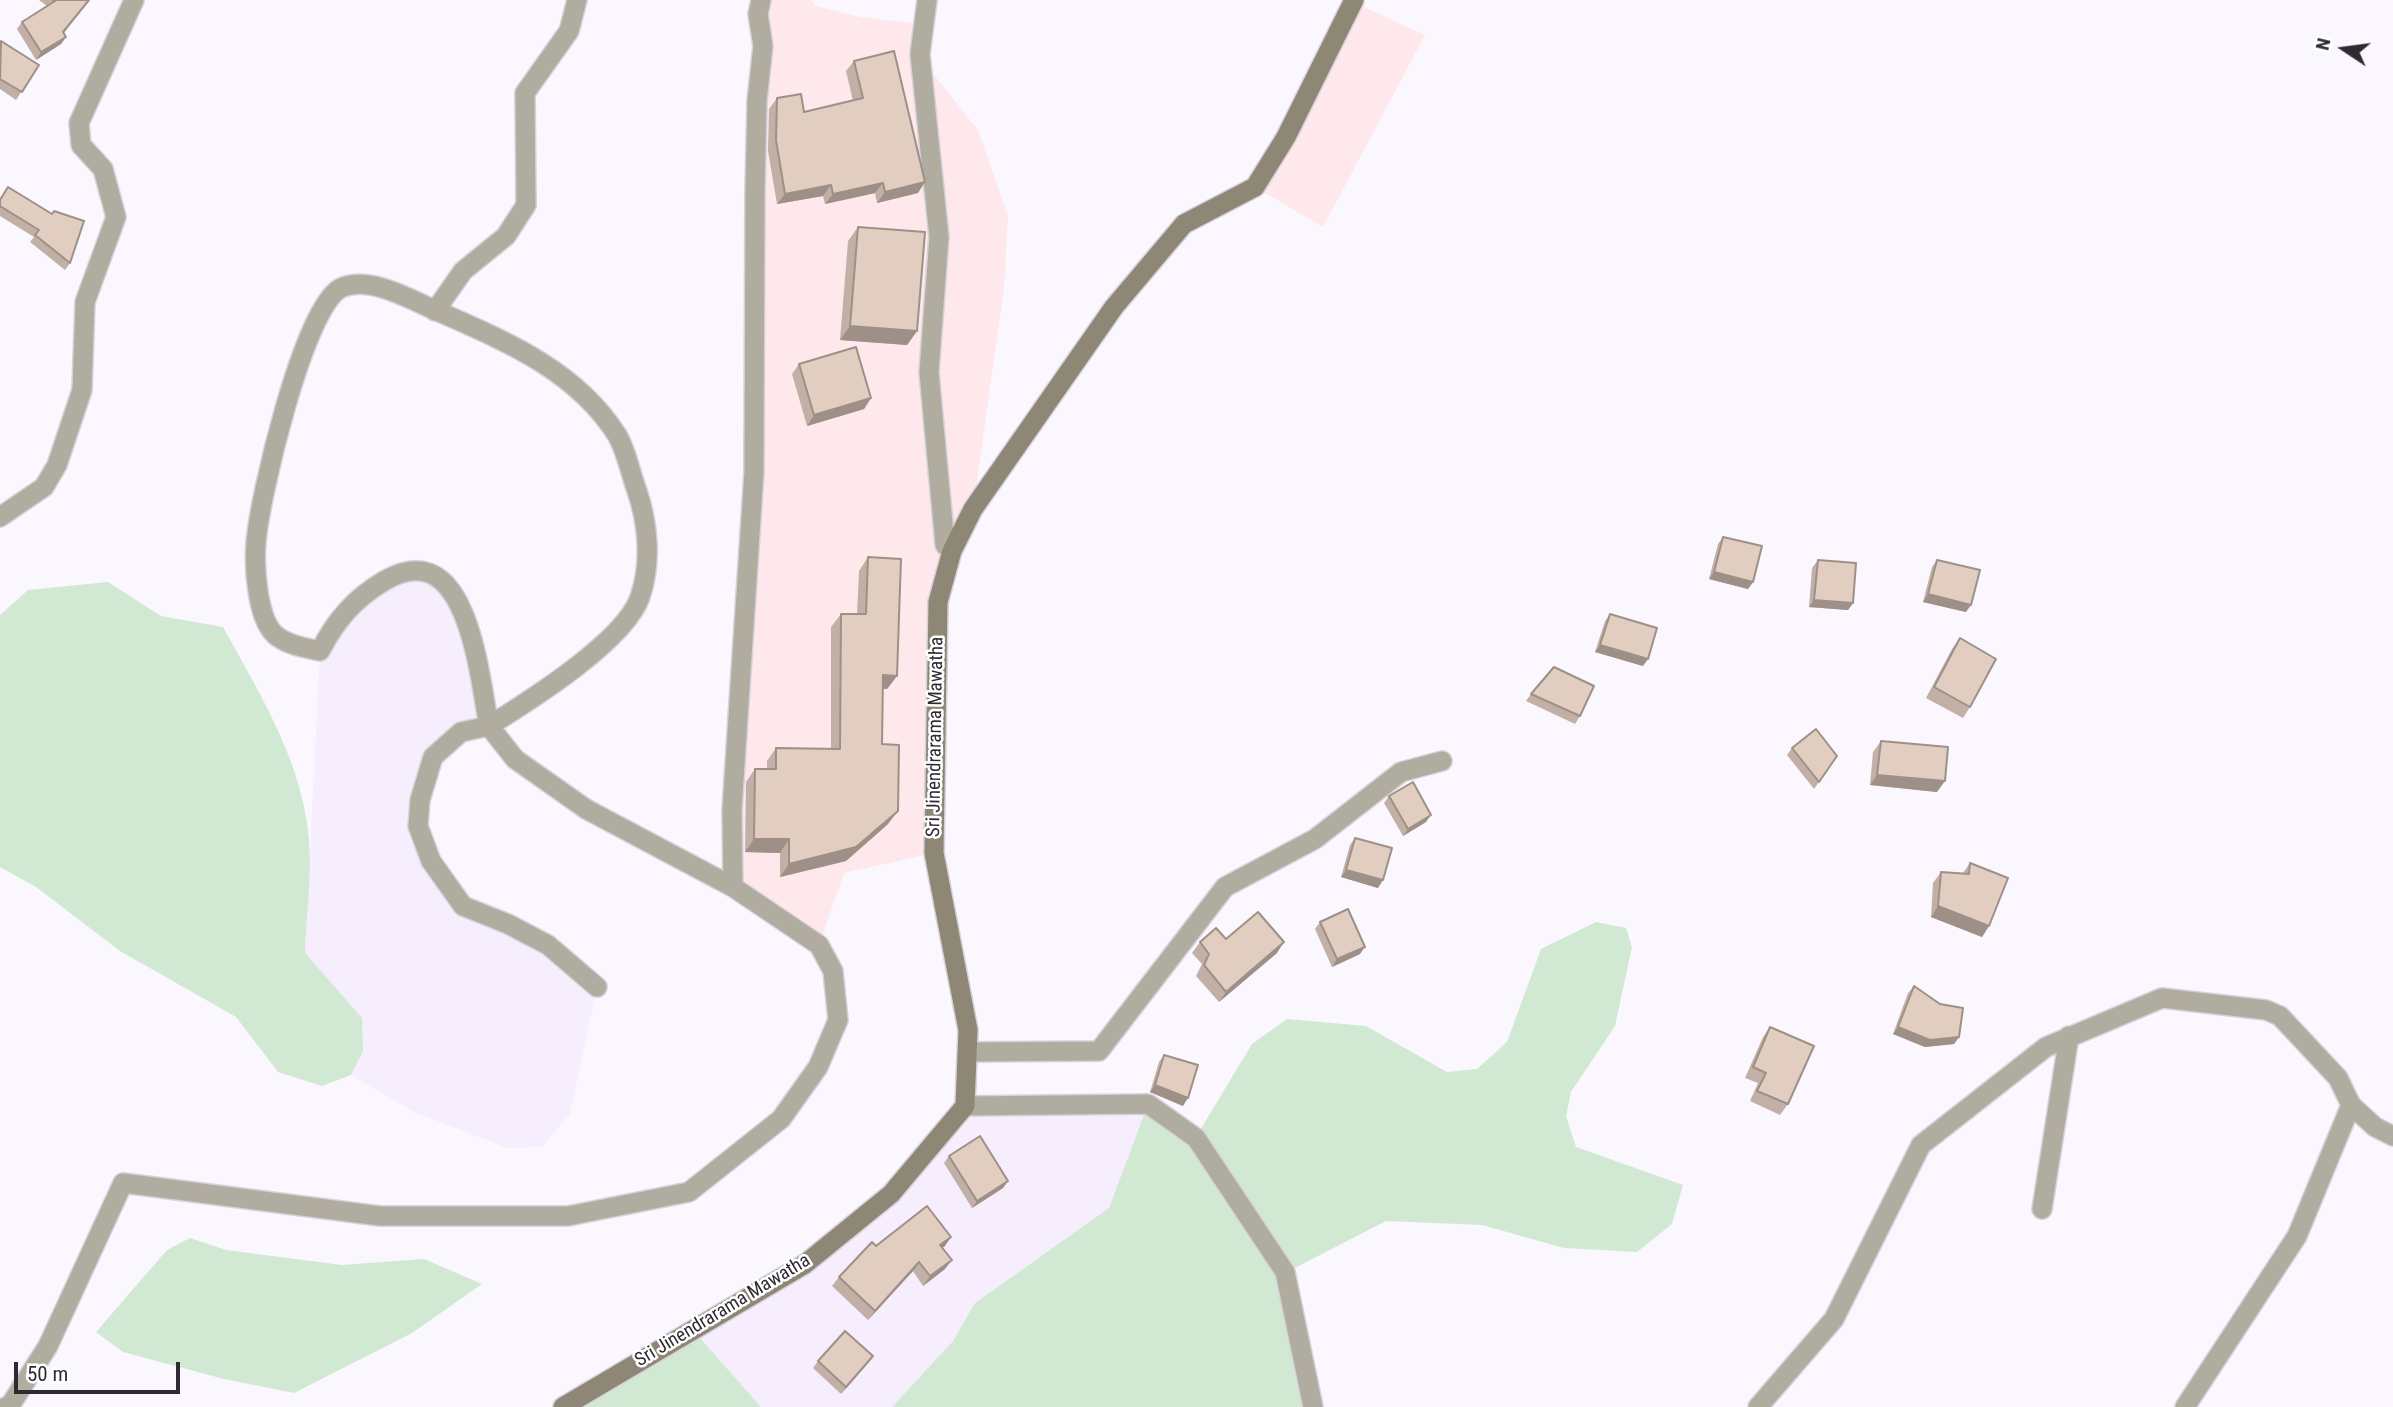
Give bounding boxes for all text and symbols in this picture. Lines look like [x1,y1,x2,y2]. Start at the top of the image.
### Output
north arrow [2309,14,2379,84]
text: N [2311,36,2336,52]
street label: Sri Jinendrarama Mawatha [923,637,949,837]
street label: Sri Jinendrarama Mawatha [631,1250,815,1372]
scale bar [18,1348,184,1392]
text: 50 m [27,1362,68,1386]

